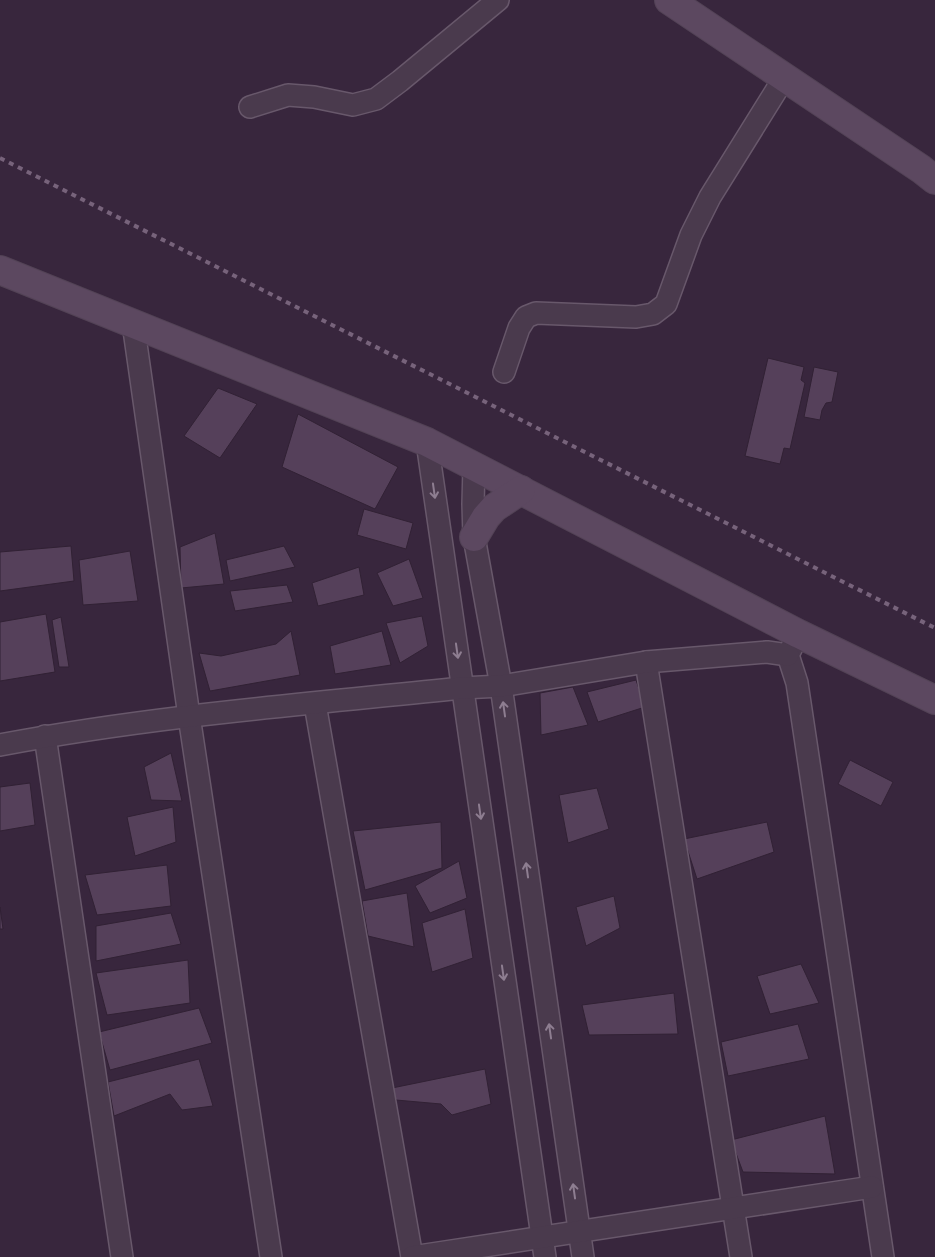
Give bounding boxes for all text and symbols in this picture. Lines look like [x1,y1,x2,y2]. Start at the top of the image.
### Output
one-way arrow [429,482,439,498]
one-way arrow [452,643,462,659]
one-way arrow [499,701,509,717]
one-way arrow [475,804,485,820]
one-way arrow [522,862,532,878]
one-way arrow [499,965,509,981]
one-way arrow [545,1023,555,1039]
one-way arrow [568,1184,578,1200]

